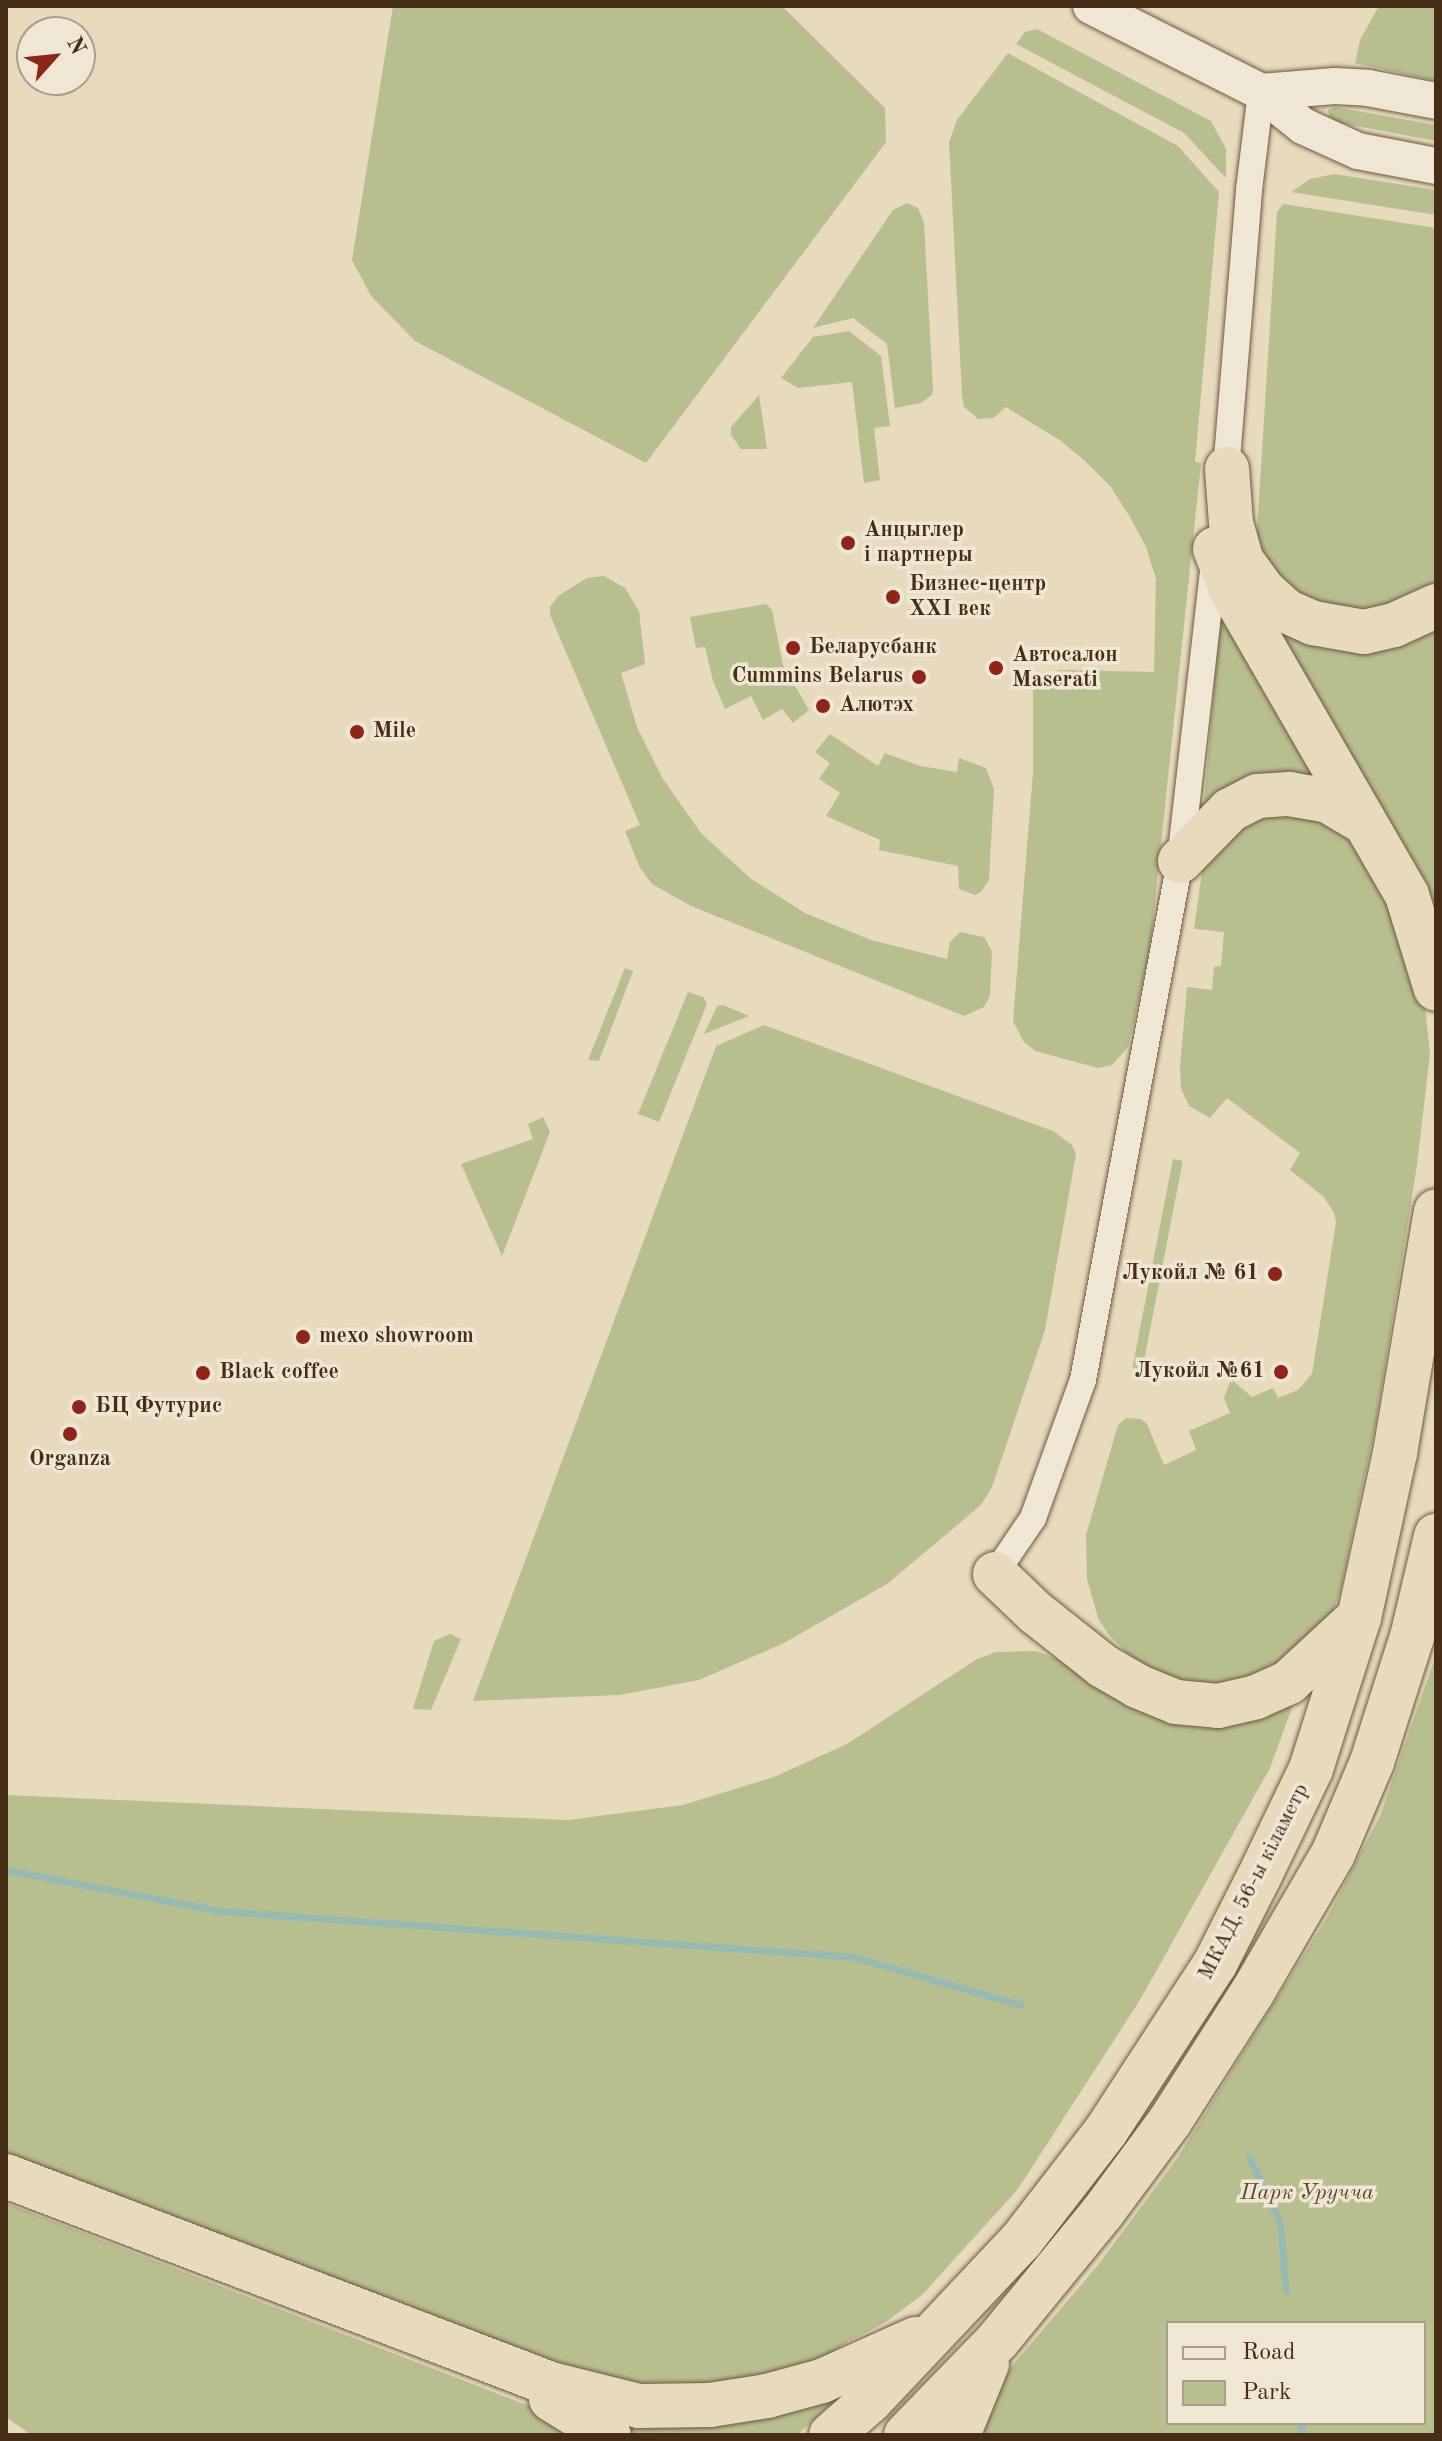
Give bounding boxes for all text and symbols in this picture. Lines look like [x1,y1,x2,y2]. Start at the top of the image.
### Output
north arrow [16,16,96,96]
text: N [62,34,89,58]
place label: Анцыглер і партнеры [864,517,973,568]
marker: Анцыглер і партнеры [839,534,857,552]
place label: Бизнес-центр XXI век [909,571,1046,622]
marker: Бизнес-центр XXI век [884,588,902,606]
place label: Беларусбанк [809,635,937,661]
marker: Беларусбанк [784,639,802,657]
place label: Автосалон Maserati [1012,642,1118,694]
marker: Автосалон Maserati [987,659,1005,677]
place label: Cummins Belarus [732,664,903,690]
marker: Cummins Belarus [910,668,928,686]
place label: Алютэх [839,693,914,719]
marker: Алютэх [814,697,832,715]
place label: Mile [373,719,416,745]
marker: Mile [348,723,366,741]
place label: Лукойл № 61 [1122,1261,1259,1287]
marker: Лукойл № 61 [1266,1265,1284,1283]
place label: mexo showroom [319,1324,474,1350]
marker: mexo showroom [294,1328,312,1346]
place label: Лукойл №61 [1134,1359,1265,1385]
place label: Black coffee [219,1360,339,1386]
marker: Лукойл №61 [1272,1363,1290,1381]
marker: Black coffee [194,1364,212,1382]
place label: БЦ Футурис [95,1394,222,1420]
marker: БЦ Футурис [70,1398,88,1416]
marker: Organza [61,1425,79,1443]
place label: Organza [29,1447,111,1473]
street label: МКАД, 56-ы кіламетр [1193,1779,1315,1985]
park label: Парк Уручча [1240,2181,1374,2207]
legend [1166,2321,1426,2425]
text: Road [1242,2341,1295,2365]
text: Park [1242,2381,1291,2405]

